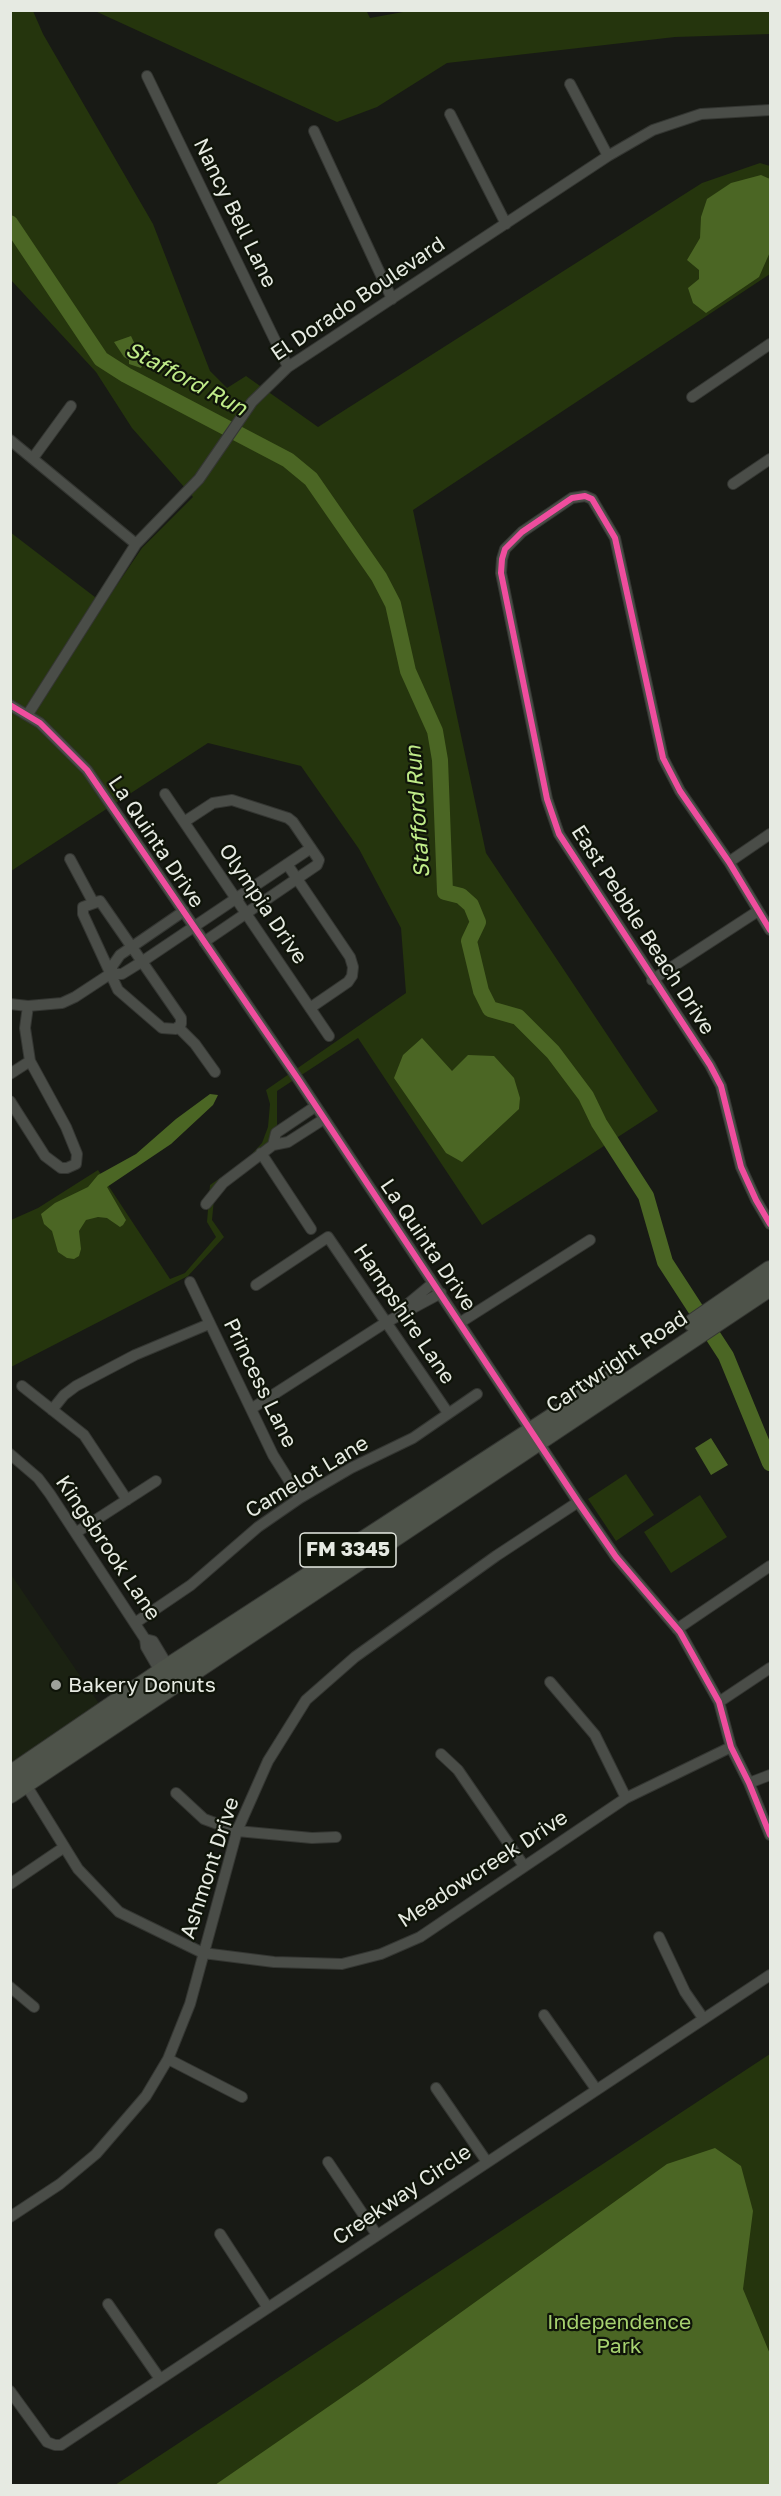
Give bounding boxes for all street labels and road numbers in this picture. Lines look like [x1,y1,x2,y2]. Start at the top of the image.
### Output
street label: Nancy Bell Lane [188,134,282,292]
street label: El Dorado Boulevard [266,231,450,367]
street label: La Quinta Drive [103,771,209,913]
street label: East Pebble Beach Drive [566,821,720,1039]
street label: Olympia Drive [213,839,313,969]
street label: La Quinta Drive [375,1174,481,1316]
street label: Hampshire Lane [348,1239,460,1389]
street label: Cartwright Road [542,1305,692,1419]
street label: Princess Lane [218,1314,302,1452]
street label: Camelot Lane [241,1430,373,1524]
street label: Kingsbrook Lane [50,1471,166,1625]
road number: FM 3345 [300,1533,396,1567]
street label: Ashmont Drive [175,1794,245,1942]
street label: Meadowcreek Drive [393,1805,573,1933]
street label: Creekway Circle [328,2139,476,2251]

